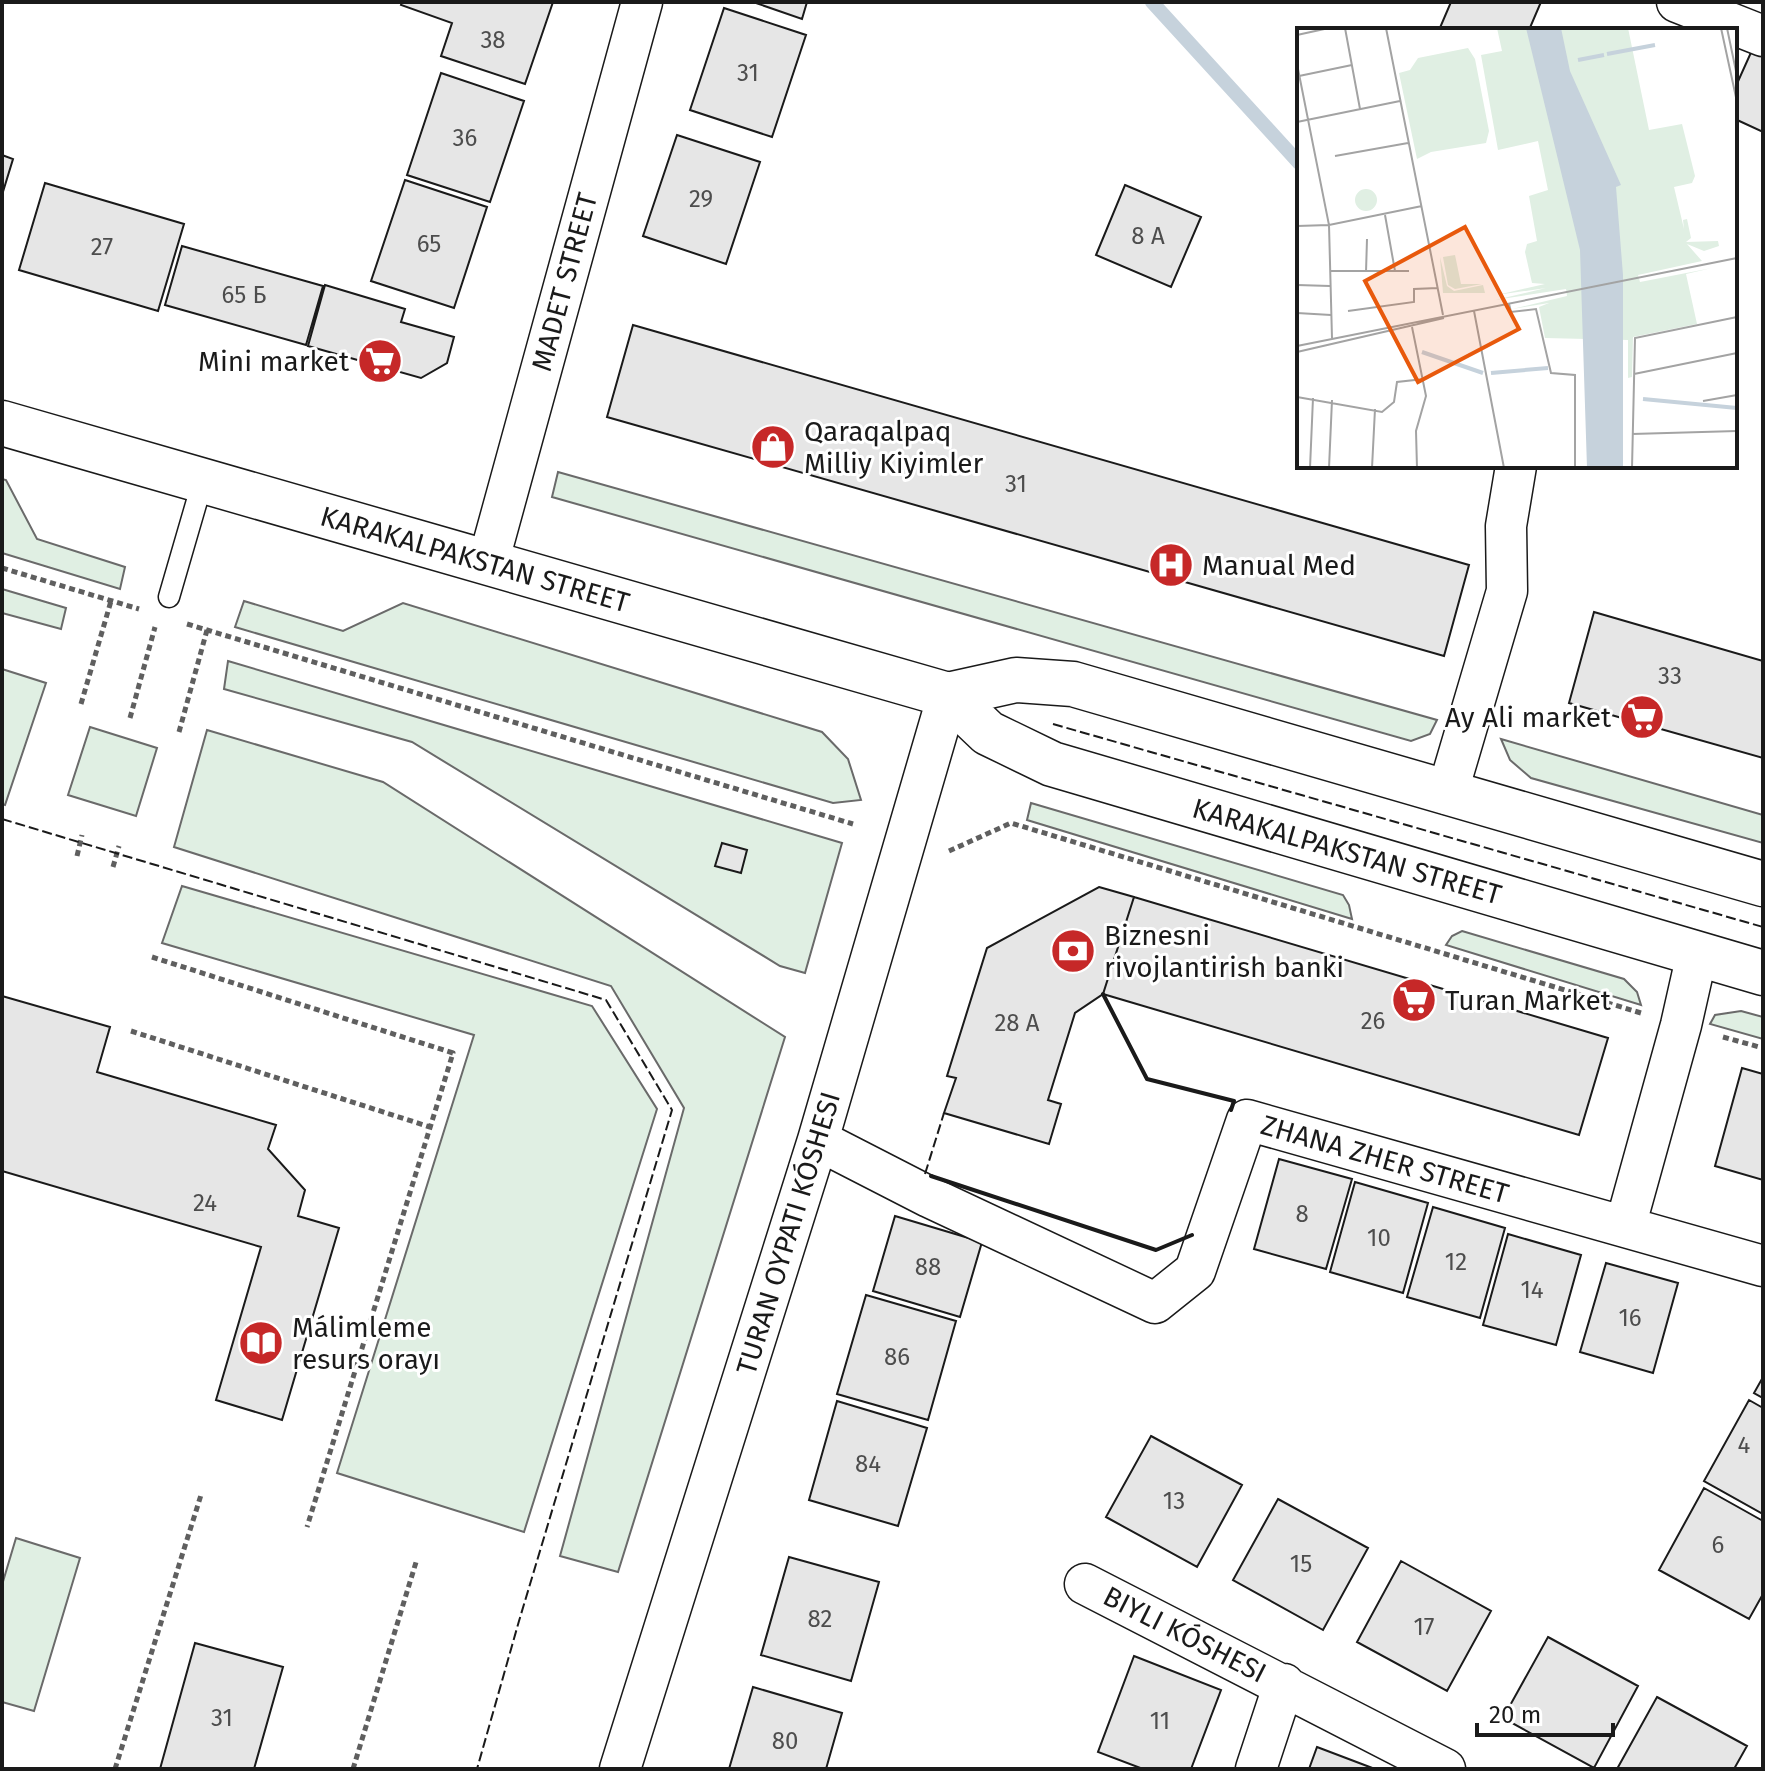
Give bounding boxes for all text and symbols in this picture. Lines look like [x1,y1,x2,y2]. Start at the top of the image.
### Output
house number: 38 [480,26,506,54]
inset map [1297,28,1737,468]
house number: 31 [737,59,759,87]
house number: 36 [453,124,477,152]
house number: 29 [689,185,713,213]
street label: MADET STREET [525,189,604,375]
house number: 8 А [1131,222,1165,250]
house number: 65 [417,230,441,258]
house number: 27 [91,233,113,261]
house number: 65 Б [222,281,267,309]
supermarket icon: Mini market [356,337,404,385]
place label: Mini market [198,345,350,378]
place label: Qaraqalpaq Milliy Kiyimler [804,415,984,480]
shop icon: Qaraqalpaq Milliy Kiyimler [749,423,797,471]
house number: 31 [1005,470,1027,498]
street label: KARAKALPAKSTAN STREET [317,500,634,620]
hospital icon: Manual Med [1147,541,1195,589]
place label: Manual Med [1202,549,1356,582]
house number: 33 [1658,662,1682,690]
supermarket icon: Ay Ali market [1618,693,1666,741]
place label: Ay Ali market [1445,701,1612,734]
street label: KARAKALPAKSTAN STREET [1189,792,1506,912]
place label: Biznesni rivojlantirish banki [1104,919,1344,984]
bank icon: Biznesni rivojlantirish banki [1049,927,1097,975]
supermarket icon: Turan Market [1390,976,1438,1024]
place label: Turan Market [1445,984,1612,1017]
house number: 26 [1361,1007,1385,1035]
house number: 28 А [994,1009,1040,1037]
street label: TURAN OYPATI KÓSHESI [730,1088,847,1378]
street label: ZHANA ZHER STREET [1257,1108,1513,1211]
house number: 24 [193,1189,217,1217]
house number: 8 [1295,1200,1309,1228]
house number: 10 [1367,1224,1391,1252]
house number: 12 [1445,1248,1467,1276]
house number: 88 [915,1253,941,1281]
house number: 14 [1520,1276,1544,1304]
house number: 16 [1618,1304,1642,1332]
place label: Málimleme resurs orayı [292,1311,440,1376]
library icon: Málimleme resurs orayı [237,1319,285,1367]
house number: 86 [884,1343,910,1371]
house number: 4 [1738,1431,1751,1459]
house number: 84 [855,1450,881,1478]
house number: 13 [1163,1487,1185,1515]
house number: 6 [1712,1531,1724,1559]
house number: 15 [1290,1550,1312,1578]
street label: BIYLI KÓSHESI [1098,1579,1272,1690]
house number: 82 [808,1605,832,1633]
house number: 17 [1413,1613,1435,1641]
scale bar [1477,1687,1613,1737]
text: 20 m [1489,1701,1541,1729]
house number: 31 [211,1704,233,1732]
house number: 11 [1150,1707,1170,1735]
house number: 80 [772,1727,798,1755]

